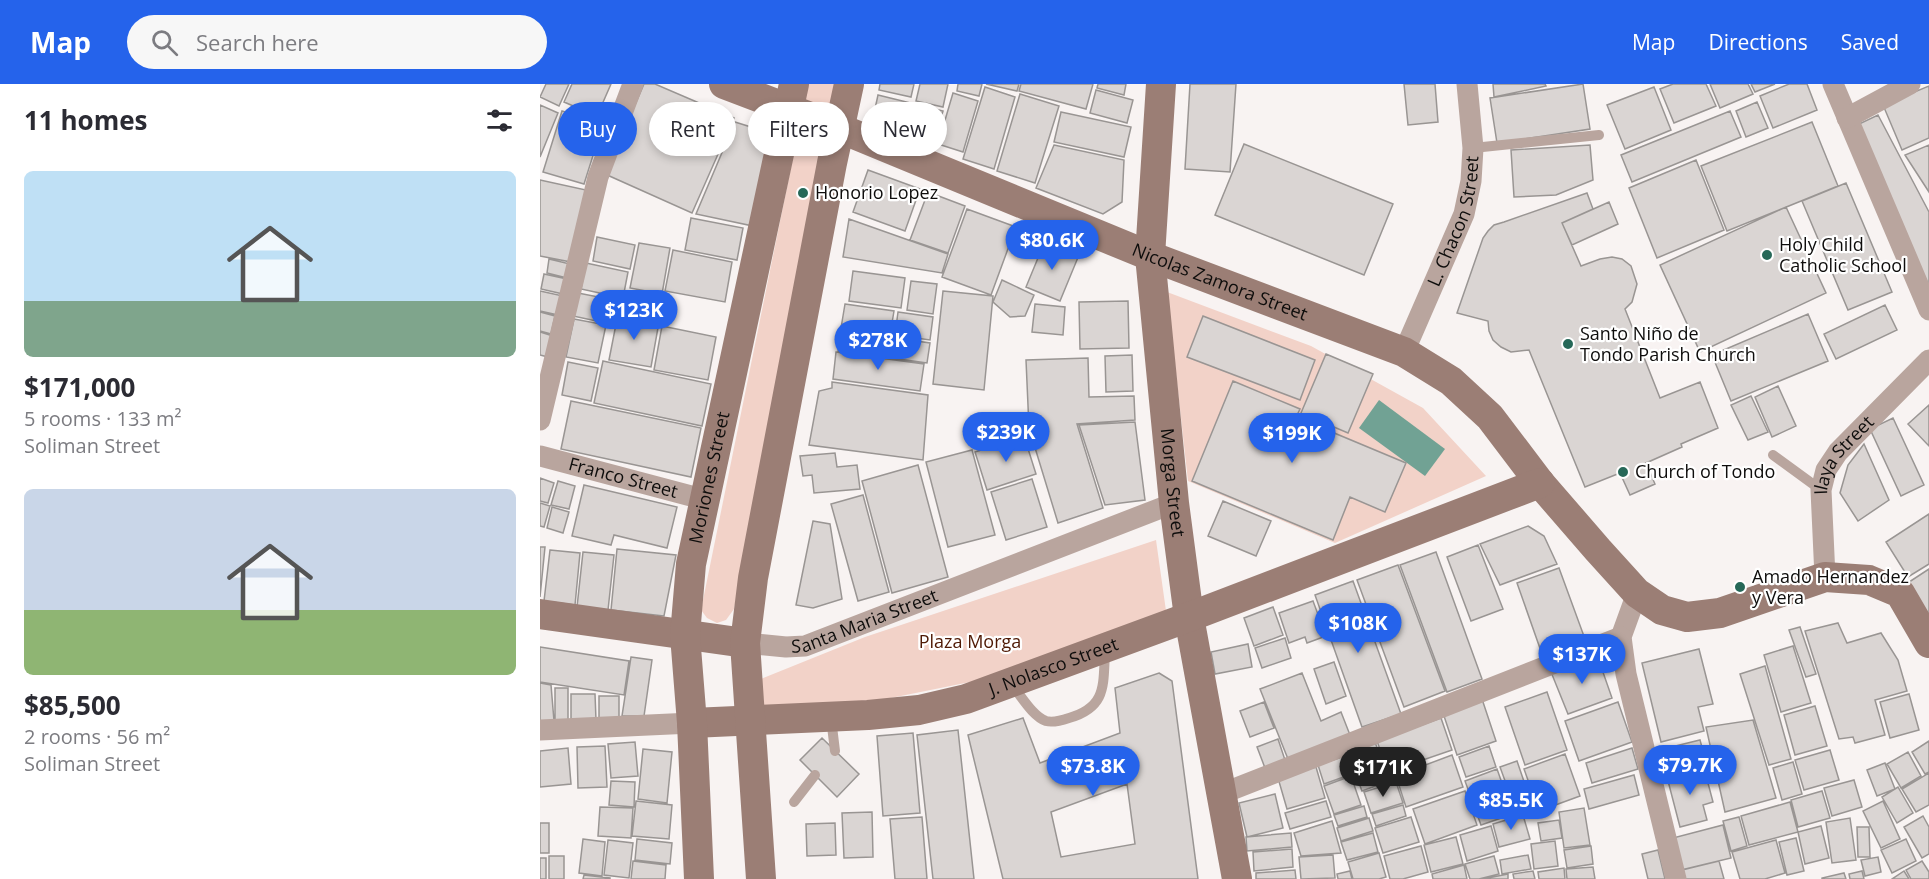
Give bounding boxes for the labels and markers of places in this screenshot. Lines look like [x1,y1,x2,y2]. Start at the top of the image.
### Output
place label: Honorio Lopez [815,180,938,204]
marker: Honorio Lopez [796,186,810,200]
pin: $80.6K [1003,220,1101,271]
place label: Holy Child Catholic School [1779,232,1907,277]
marker: Holy Child Catholic School [1760,248,1774,262]
pin: $123K [592,290,676,341]
pin: $278K [836,320,920,371]
place label: Santo Niño de Tondo Parish Church [1580,321,1756,366]
marker: Santo Niño de Tondo Parish Church [1561,337,1575,351]
pin: $239K [964,412,1048,463]
pin: $199K [1250,413,1334,464]
place label: Church of Tondo [1635,459,1775,483]
marker: Church of Tondo [1616,465,1630,479]
place label: Amado Hernandez y Vera [1752,564,1909,609]
marker: Amado Hernandez y Vera [1733,580,1747,594]
pin: $108K [1316,603,1400,654]
pin: $137K [1540,634,1624,685]
pin: $79.7K [1641,745,1739,796]
pin: $73.8K [1044,746,1142,797]
pin: $171K [1341,747,1425,798]
pin: $85.5K [1462,780,1560,831]

